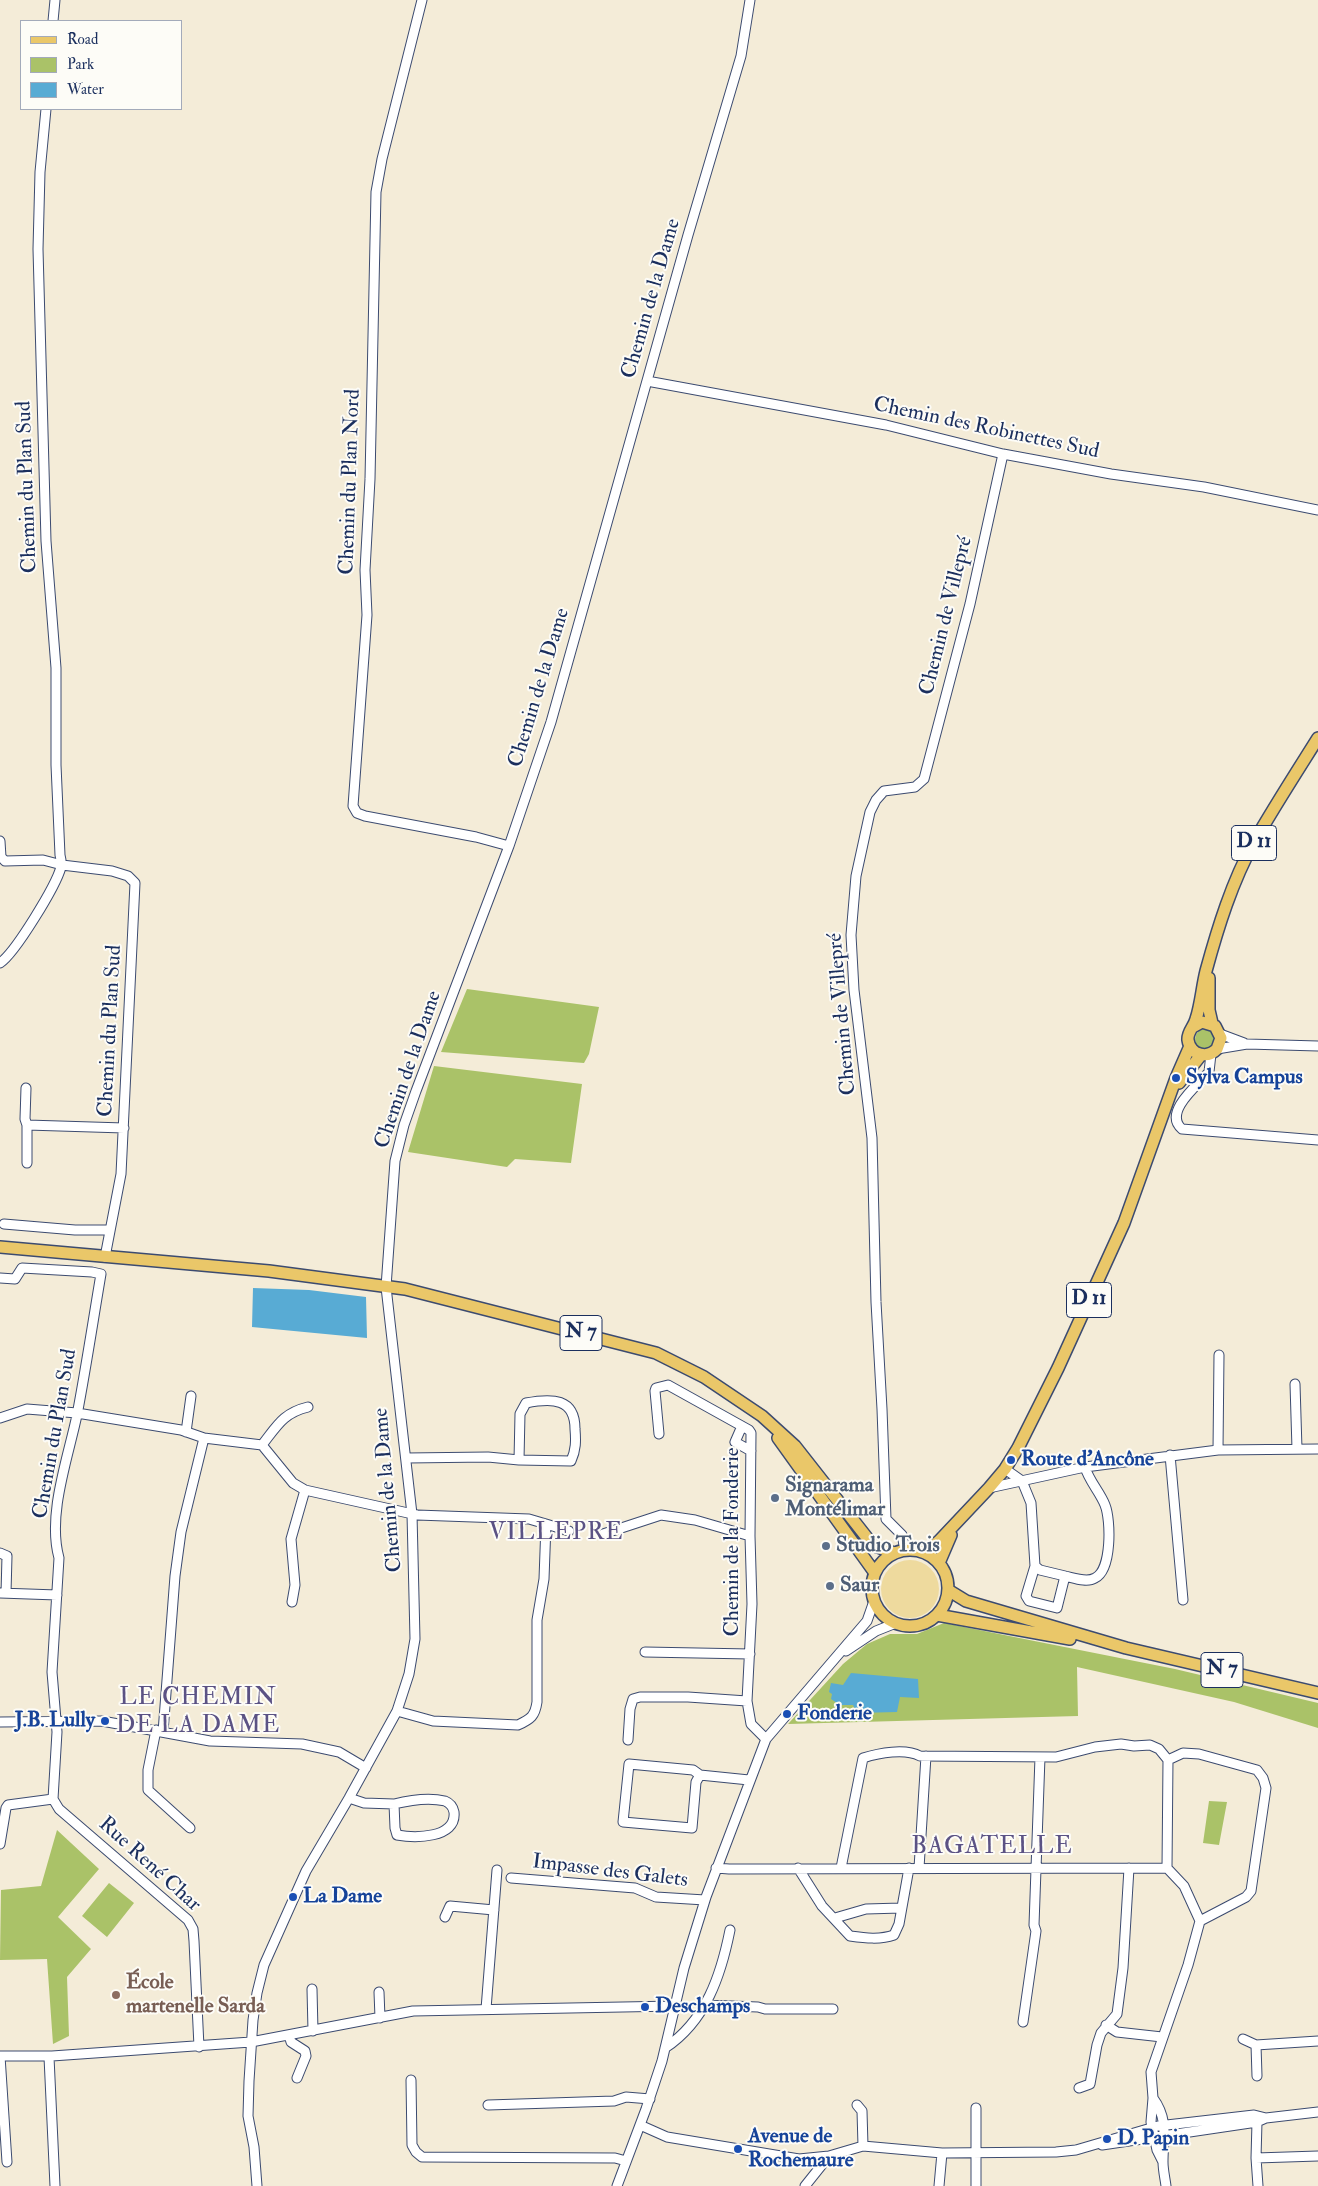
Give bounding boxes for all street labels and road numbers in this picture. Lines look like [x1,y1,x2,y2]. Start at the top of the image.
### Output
street label: Chemin de la Dame [617,216,687,382]
street label: Chemin du Plan Nord [335,389,367,575]
street label: Chemin des Robinettes Sud [871,393,1101,465]
street label: Chemin du Plan Sud [12,400,44,574]
street label: Chemin de Villepré [915,534,979,698]
street label: Chemin de la Dame [504,605,576,771]
road number: D 11 [1232,826,1276,860]
street label: Chemin de Villepré [823,932,863,1096]
street label: Chemin du Plan Sud [94,944,128,1118]
street label: Chemin de la Dame [370,988,448,1152]
road number: D 11 [1066,1282,1112,1318]
road number: N 7 [560,1316,602,1350]
street label: Chemin du Plan Sud [29,1347,83,1521]
street label: Chemin de la Dame [369,1407,409,1573]
street label: Chemin de la Fonderie [720,1447,746,1637]
road number: N 7 [1201,1652,1243,1688]
street label: Rue René Char [92,1812,206,1918]
street label: Impasse des Galets [531,1850,689,1894]

